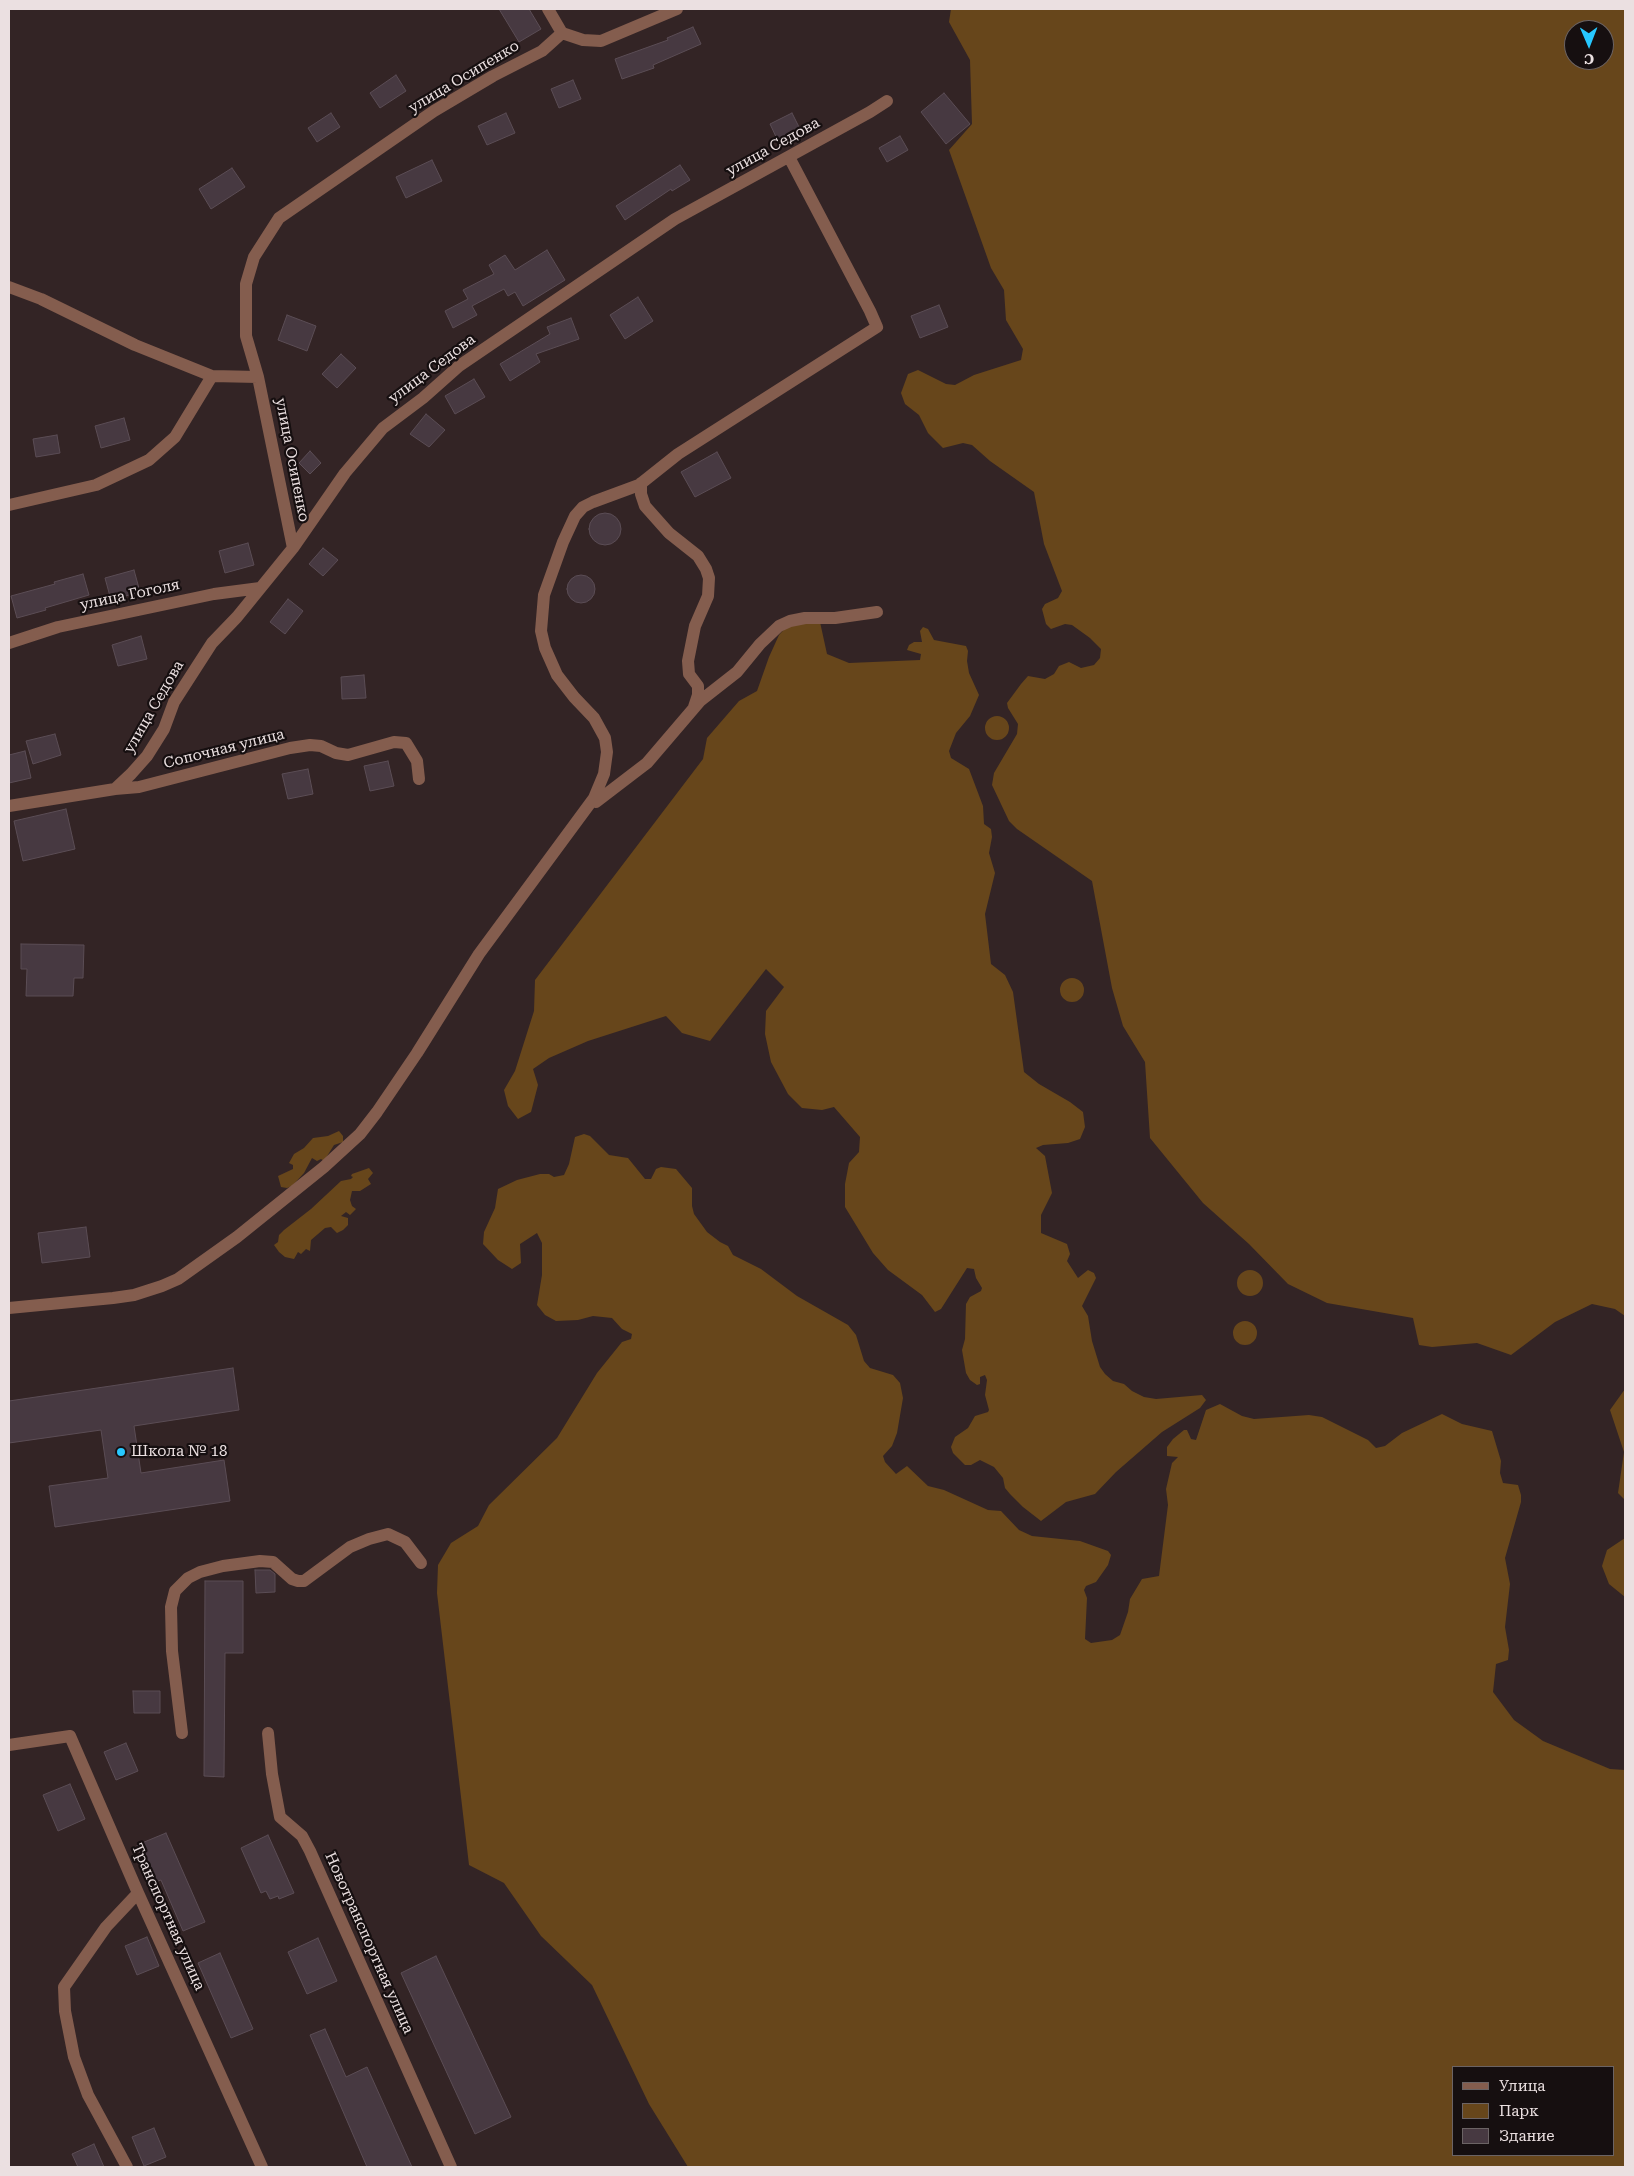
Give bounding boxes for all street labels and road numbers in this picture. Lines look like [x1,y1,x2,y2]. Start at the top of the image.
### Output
street label: улица Осипенко [405,37,523,117]
street label: улица Седова [723,114,823,180]
street label: улица Седова [385,331,479,407]
street label: улица Осипенко [271,397,313,523]
street label: улица Гоголя [79,576,181,614]
street label: улица Седова [120,658,188,756]
street label: Сопочная улица [162,725,286,773]
street label: Транспортная улица [127,1841,209,1993]
street label: Новотранспортная улица [321,1850,417,2036]

